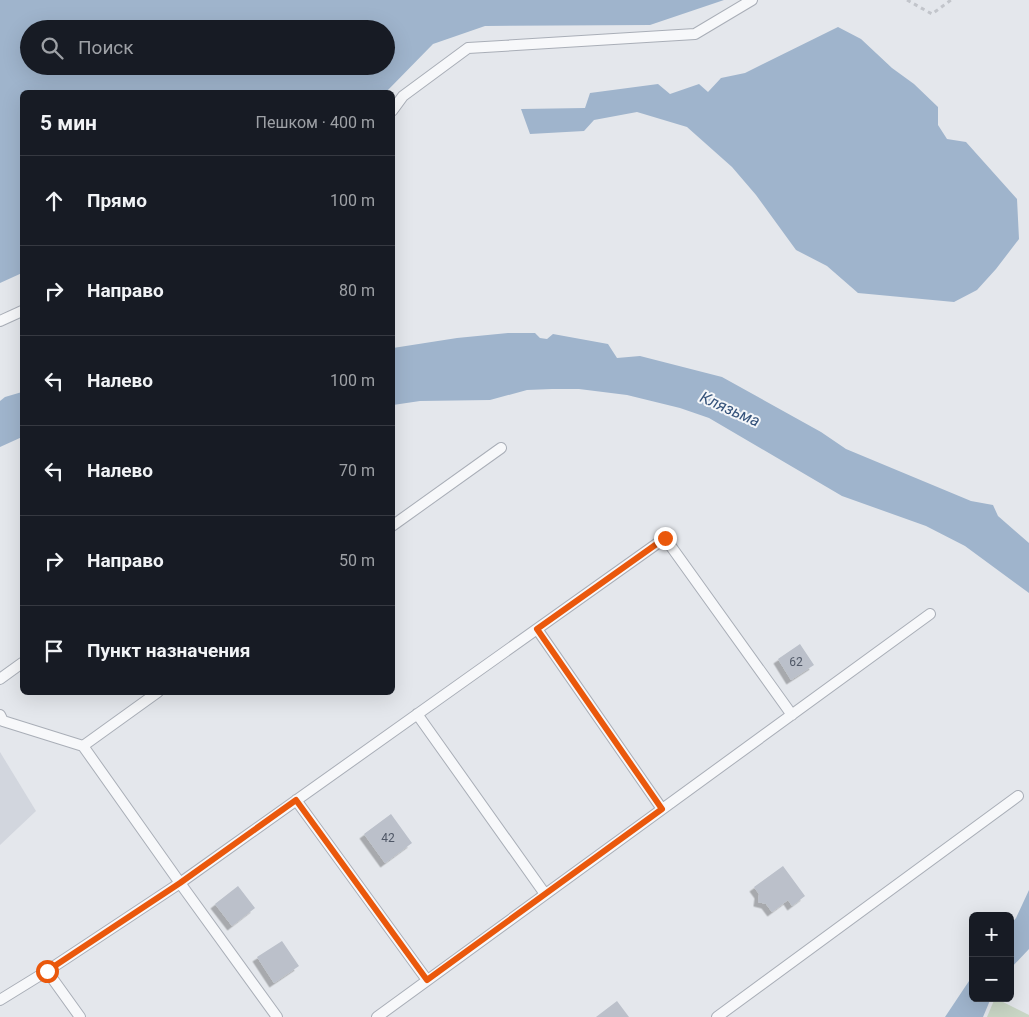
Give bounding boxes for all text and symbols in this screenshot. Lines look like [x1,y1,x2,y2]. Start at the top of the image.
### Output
search box [20,20,395,75]
icon: search [38,34,66,62]
text: Поиск [78,36,134,59]
text: 5 мин [40,111,97,135]
text: Пешком · 400 m [256,113,375,132]
icon: ahead [40,187,68,215]
text: Прямо [87,189,147,212]
text: 100 m [330,191,375,210]
icon: right [40,277,68,305]
text: Направо [87,279,164,302]
text: 80 m [339,281,375,300]
icon: left [40,367,68,395]
text: Налево [87,369,153,392]
text: 100 m [330,371,375,390]
water label: Клязьма [697,387,763,431]
icon: left [40,457,68,485]
text: Налево [87,459,153,482]
text: 70 m [339,461,375,480]
route end [654,527,677,550]
icon: right [40,547,68,575]
text: Направо [87,549,164,572]
text: 50 m [339,551,375,570]
icon: arrive [40,637,68,665]
text: Пункт назначения [87,639,250,662]
house number: 62 [789,655,803,669]
house number: 42 [381,831,395,845]
map controls [969,912,1014,1002]
button: + [969,912,1014,957]
button: − [969,957,1014,1002]
route start [36,960,59,983]

